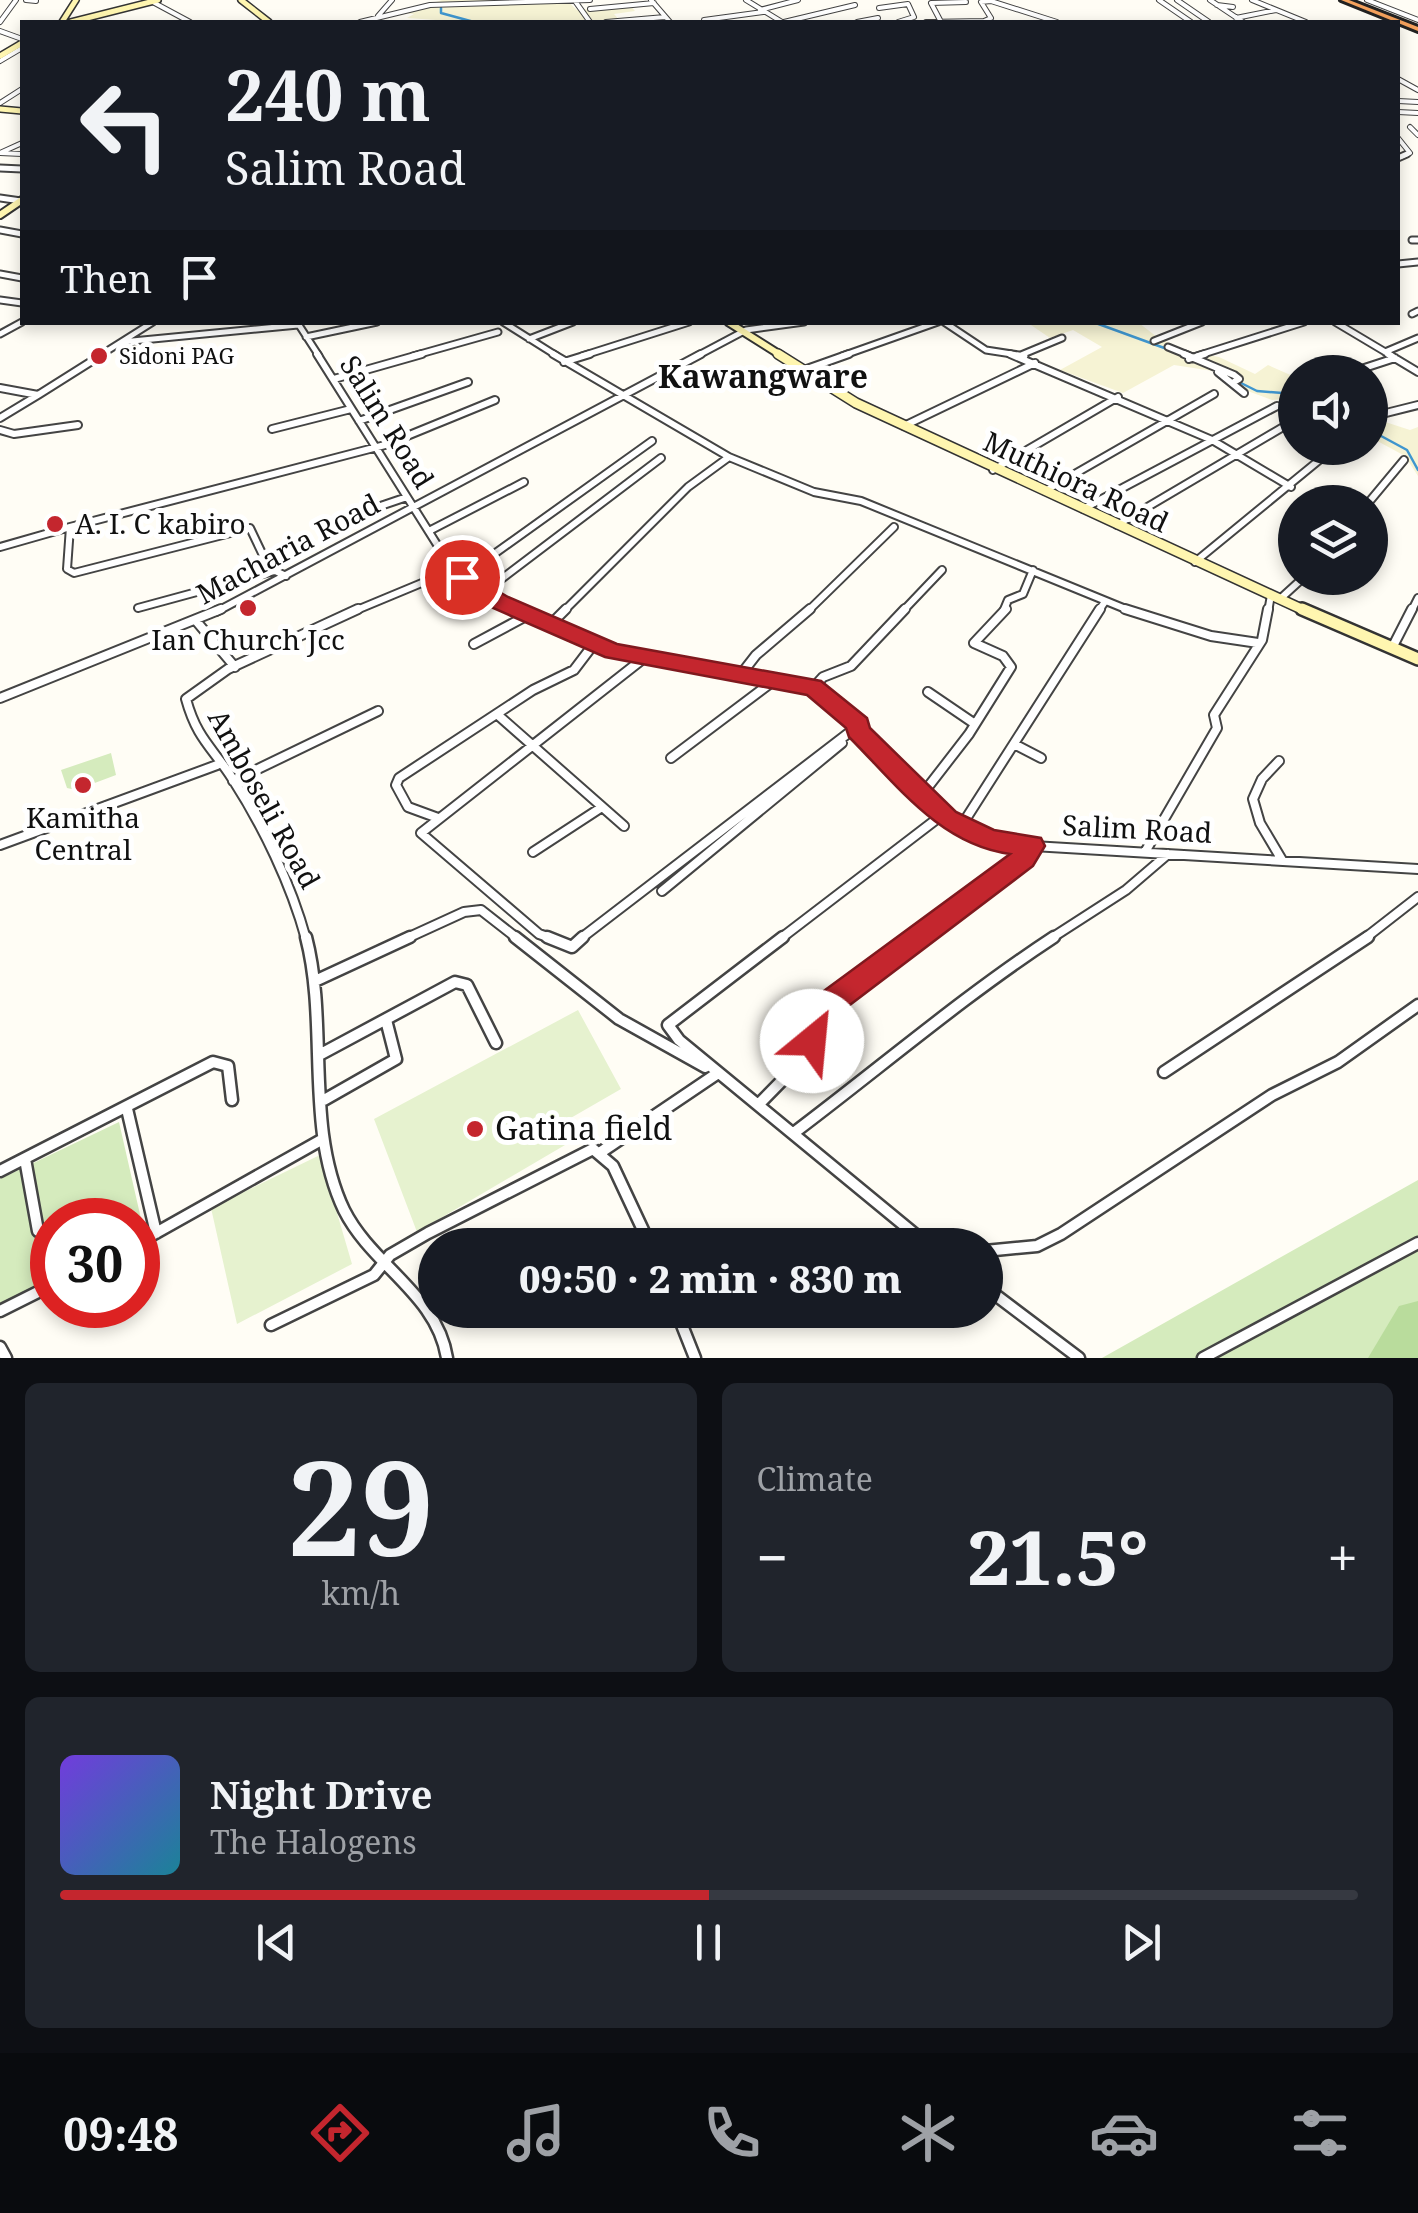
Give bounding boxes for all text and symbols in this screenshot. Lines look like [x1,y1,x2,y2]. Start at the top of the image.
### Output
text: 240 m [225,46,431,142]
icon: left [60,60,190,190]
text: Salim Road [225,137,466,198]
icon: arrive [172,250,227,305]
text: Then [60,252,152,304]
place label: Sidoni PAG [119,340,234,370]
marker: Sidoni PAG [88,345,110,367]
street label: Salim Road [332,348,444,495]
district label: Kawangware [658,354,868,397]
map controls [1278,355,1388,595]
button: sound [1278,355,1388,465]
street label: Muthiora Road [978,422,1175,541]
street label: Macharia Road [189,484,386,612]
button: layers [1278,485,1388,595]
place label: A. I. C kabiro [75,504,246,542]
marker: A. I. C kabiro [44,513,66,535]
pin [420,535,505,620]
icon: arrive [435,550,490,605]
marker: Ian Church Jcc [237,597,259,619]
place label: Ian Church Jcc [151,620,345,658]
street label: Amboseli Road [200,702,330,895]
marker: Kamitha Central [72,774,94,796]
place label: Kamitha Central [26,798,140,868]
street label: Salim Road [1061,805,1213,851]
position arrow [760,989,864,1093]
place label: Gatina field [495,1106,673,1149]
marker: Gatina field [464,1118,486,1140]
speed limit sign: 30 [30,1198,160,1328]
text: 09:50 · 2 min · 830 m [519,1252,902,1304]
text: 29 [287,1417,434,1594]
text: Climate [757,1457,873,1500]
text: 21.5° [967,1505,1148,1607]
text: − [757,1519,788,1594]
text: + [1327,1519,1358,1594]
text: km/h [322,1571,400,1614]
text: Night Drive [210,1768,432,1820]
text: The Halogens [210,1820,417,1863]
icon: previous [249,1915,304,1970]
icon: pause [681,1915,736,1970]
icon: next [1114,1915,1169,1970]
icon: directions [305,2098,375,2168]
icon: music [501,2098,571,2168]
icon: phone [697,2098,767,2168]
icon: climate [893,2098,963,2168]
icon: car [1089,2098,1159,2168]
icon: filters [1285,2098,1355,2168]
text: 09:48 [63,2103,178,2164]

